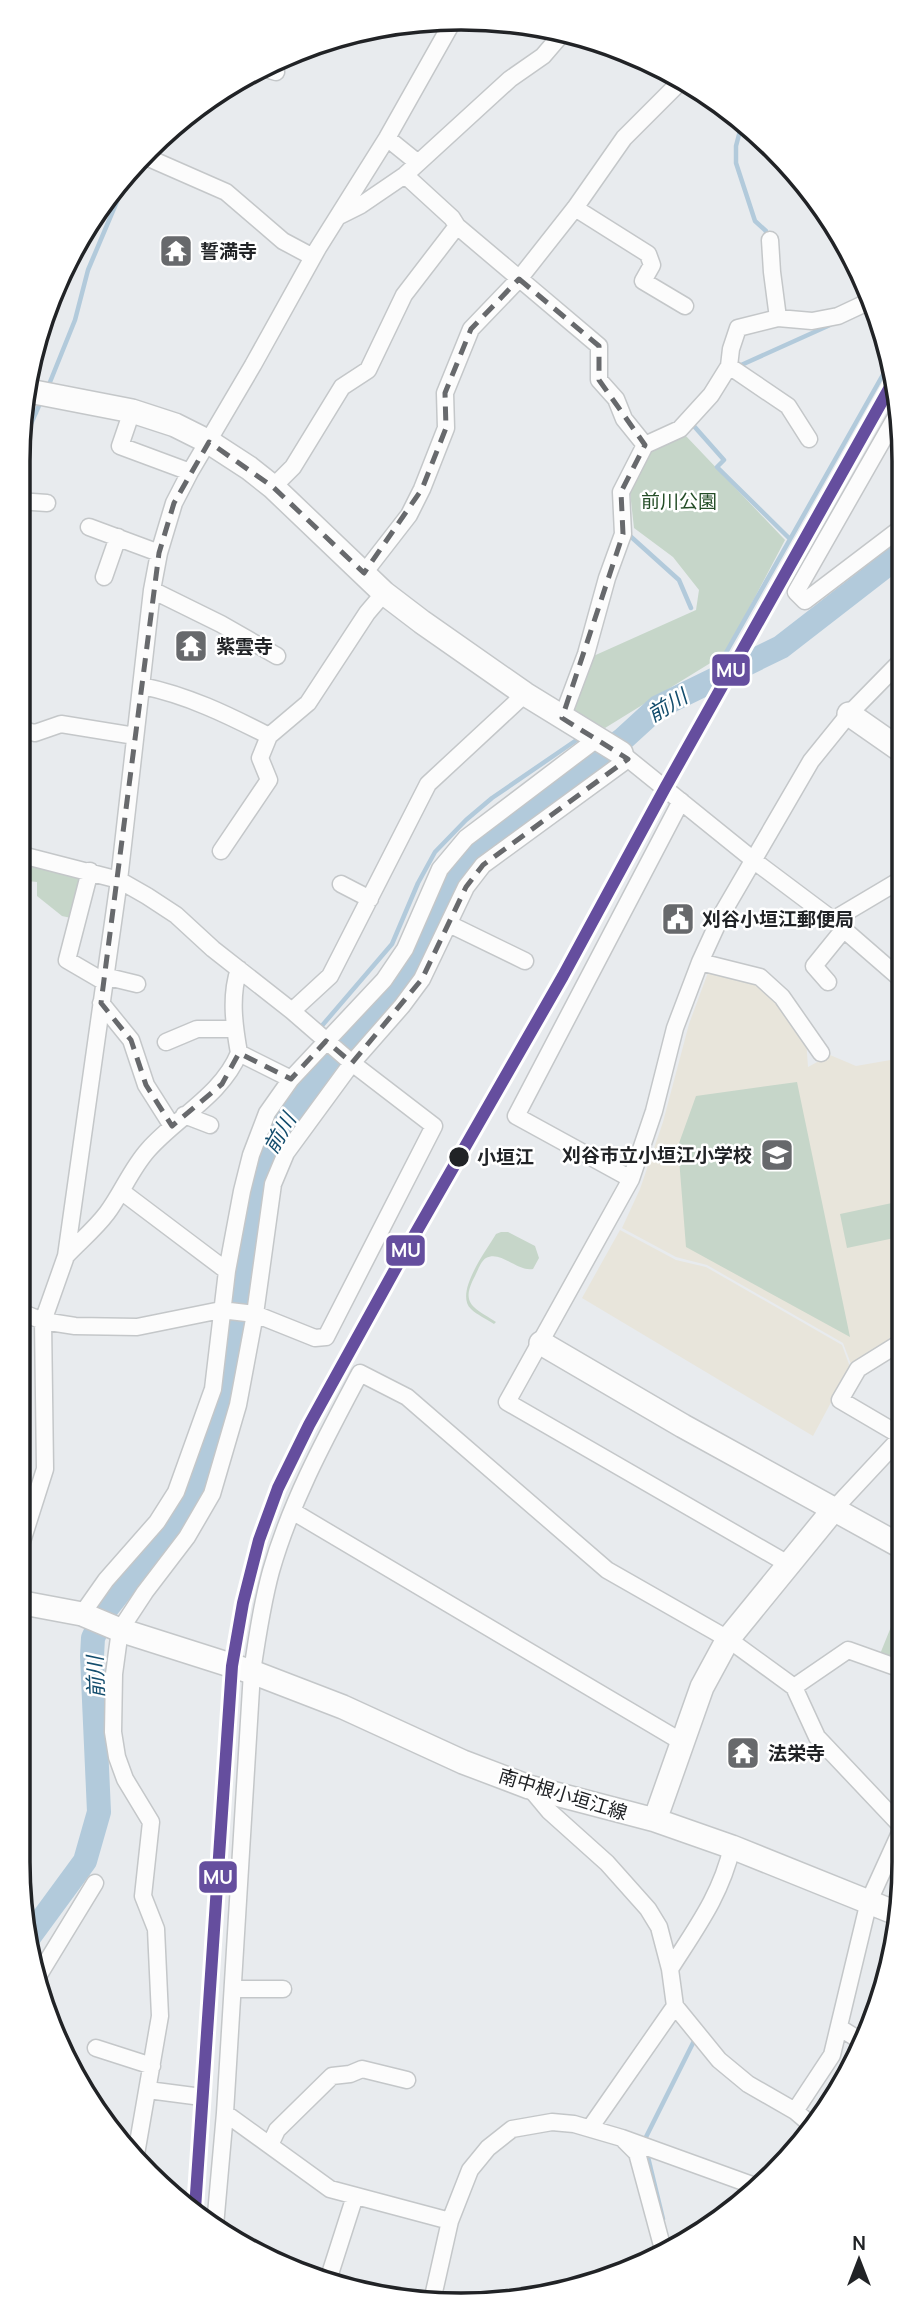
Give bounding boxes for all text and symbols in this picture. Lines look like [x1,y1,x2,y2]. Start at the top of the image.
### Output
temple icon: 誓満寺 [157,232,195,270]
place label: 誓満寺 [200,238,257,264]
park label: 前川公園 [641,488,717,514]
temple icon: 紫雲寺 [172,627,210,665]
place label: 紫雲寺 [216,633,273,659]
line badge: MU [711,653,751,687]
text: MU [716,657,746,683]
water label: 前川 [642,681,694,728]
public building icon: 刈谷小垣江郵便局 [659,900,697,938]
place label: 刈谷小垣江郵便局 [702,906,854,932]
water label: 前川 [256,1106,303,1158]
school or university icon: 刈谷市立小垣江小学校 [758,1136,796,1174]
place label: 刈谷市立小垣江小学校 [562,1142,752,1168]
place label: 小垣江 [477,1144,534,1170]
marker: 小垣江 [447,1145,471,1169]
line badge: MU [385,1234,426,1267]
text: MU [391,1237,421,1263]
water label: 前川 [80,1654,110,1698]
temple icon: 法栄寺 [724,1734,762,1772]
place label: 法栄寺 [768,1740,825,1766]
street label: 南中根小垣江線 [496,1762,630,1826]
line badge: MU [198,1860,238,1894]
text: MU [203,1864,233,1890]
north arrow [824,2225,894,2295]
text: N [852,2230,866,2256]

